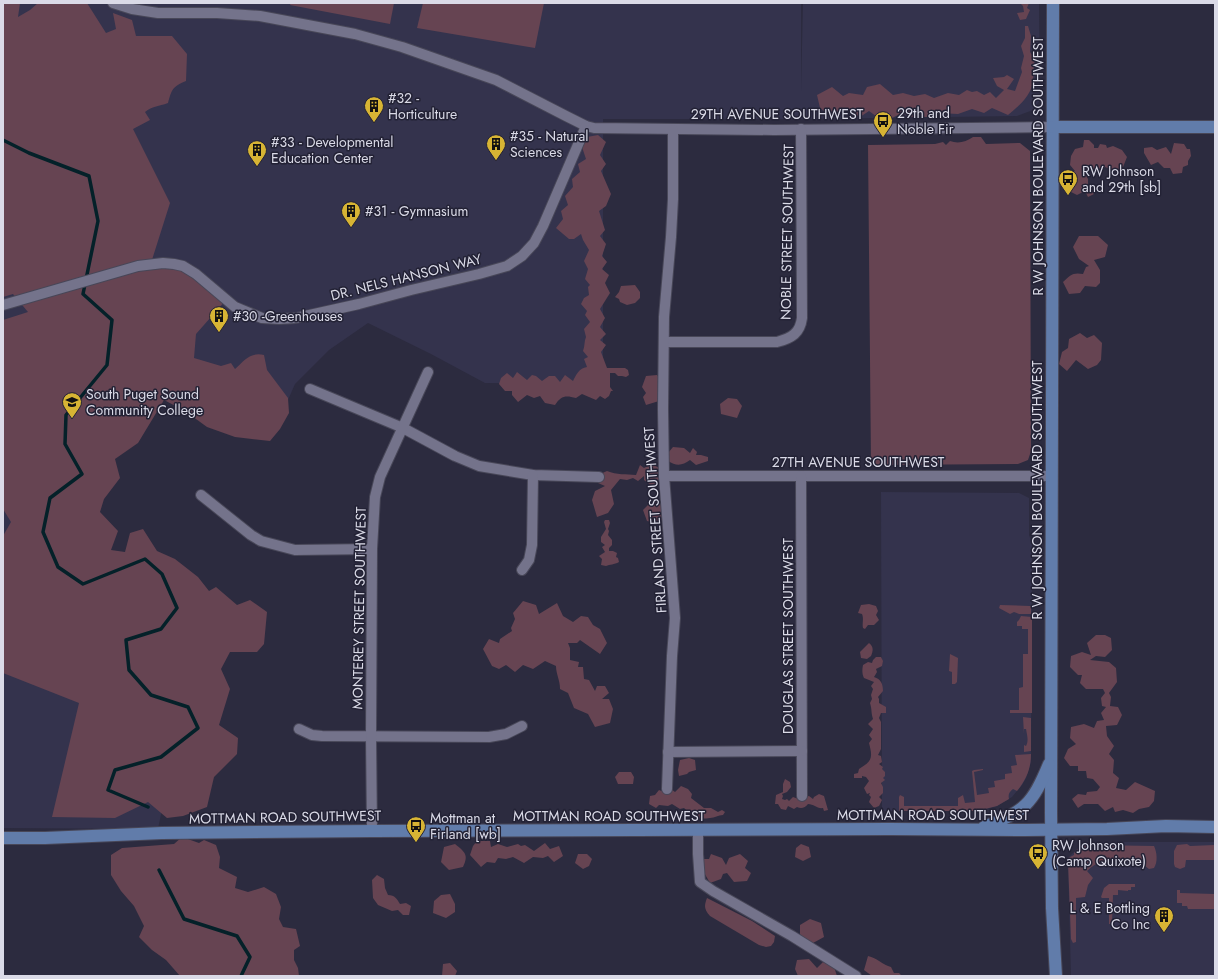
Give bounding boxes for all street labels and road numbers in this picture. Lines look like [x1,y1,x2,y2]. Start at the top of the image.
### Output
street label: R W JOHNSON BOULEVARD SOUTHWEST [1028,36,1048,296]
street label: 29TH AVENUE SOUTHWEST [691,104,864,124]
street label: NOBLE STREET SOUTHWEST [775,143,799,320]
street label: DR. NELS HANSON WAY [328,249,484,305]
street label: R W JOHNSON BOULEVARD SOUTHWEST [1027,360,1047,620]
street label: FIRLAND STREET SOUTHWEST [638,426,671,614]
street label: 27TH AVENUE SOUTHWEST [772,452,945,472]
street label: MONTEREY STREET SOUTHWEST [347,506,371,710]
street label: DOUGLAS STREET SOUTHWEST [778,538,798,734]
street label: MOTTMAN ROAD SOUTHWEST [189,805,382,829]
street label: MOTTMAN ROAD SOUTHWEST [837,805,1030,825]
street label: MOTTMAN ROAD SOUTHWEST [513,806,706,826]

